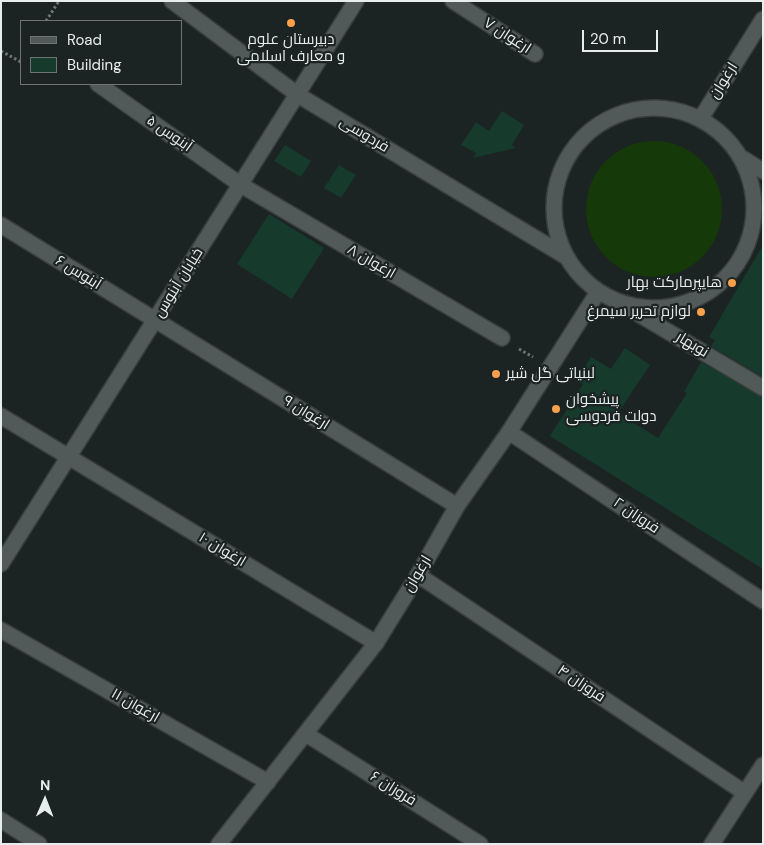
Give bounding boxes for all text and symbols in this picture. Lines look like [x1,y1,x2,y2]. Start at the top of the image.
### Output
street label: ارغوان ۷ [480,14,534,58]
marker: دبیرستان علوم و معارف اسلامی [285,17,297,29]
legend [20,20,182,85]
scale bar [584,20,660,52]
text: 20 m [590,29,626,49]
text: Road [67,30,102,50]
place label: دبیرستان علوم و معارف اسلامی [237,31,345,66]
text: Building [67,55,122,75]
street label: ارغوان [706,59,742,103]
street label: آبنوس ۵ [143,112,195,156]
street label: فردوسی [336,113,392,157]
street label: ارغوان ۸ [344,241,398,283]
street label: خیابان آبنوس [150,245,208,321]
street label: آبنوس ۶ [52,252,104,294]
place label: هایپرمارکت بهار [627,274,722,292]
marker: هایپرمارکت بهار [726,277,738,289]
place label: لوازم تحریر سیمرغ [587,303,691,321]
marker: لوازم تحریر سیمرغ [695,306,707,318]
street label: نوبهار [672,328,712,362]
place label: لبنیاتی گل شیر [506,365,595,383]
marker: لبنیاتی گل شیر [490,368,502,380]
place label: پیشخوان دولت فردوسی [566,391,656,426]
street label: ارغوان ۹ [279,392,333,434]
marker: پیشخوان دولت فردوسی [550,403,562,415]
street label: فروزان ۲ [610,494,662,538]
street label: ارغوان ۱۰ [195,529,249,571]
street label: ارغوان [400,552,436,596]
street label: فروزان ۴ [554,662,608,706]
street label: ارغوان ۱۱ [108,685,162,727]
street label: فروزان ۶ [367,768,419,810]
north arrow [20,775,70,825]
text: N [40,776,51,794]

